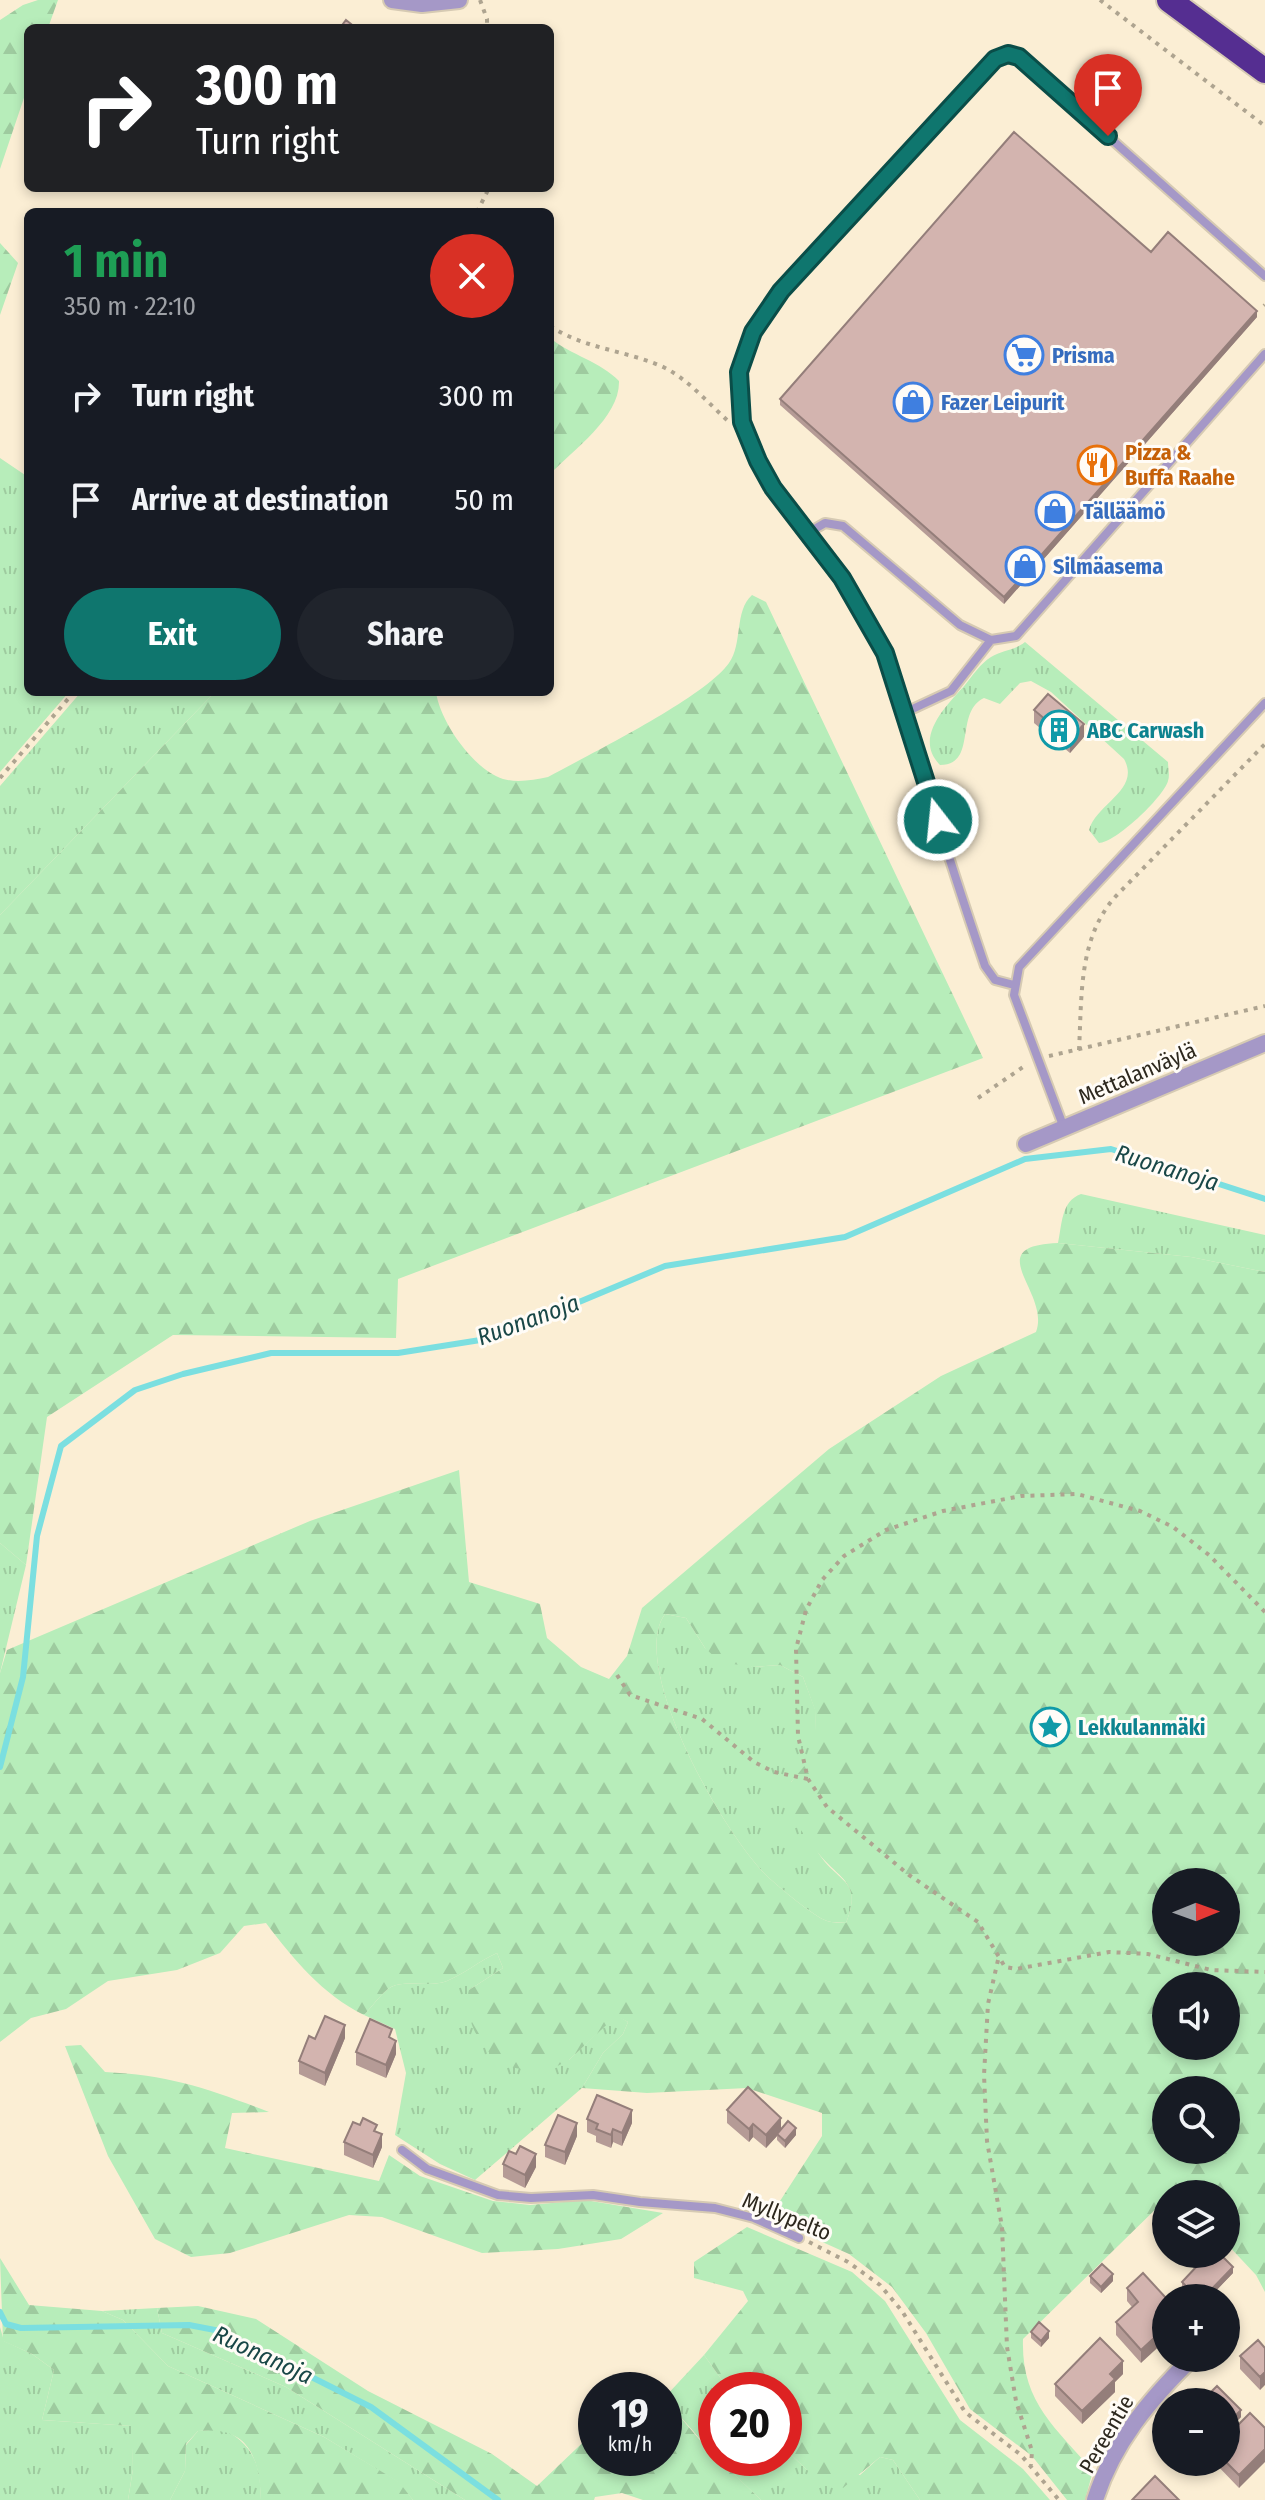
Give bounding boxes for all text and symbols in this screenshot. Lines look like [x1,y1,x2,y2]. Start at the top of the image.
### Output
text: 300 m [196,52,338,119]
pin [1074,54,1142,136]
icon: right [64,56,168,160]
icon: arrive [1086,66,1130,110]
text: Turn right [196,120,339,164]
text: 1 min [64,232,169,290]
button: close [430,234,514,318]
text: 350 m · 22:10 [64,291,196,322]
supermarket icon: Prisma [1003,334,1045,376]
place label: Prisma [1052,342,1115,369]
icon: right [64,374,108,418]
text: Turn right [132,378,254,414]
text: 300 m [439,378,514,414]
shop icon: Fazer Leipurit [892,381,934,423]
place label: Fazer Leipurit [941,389,1065,416]
place label: Pizza & Buffa Raahe [1125,439,1235,491]
restaurant icon: Pizza & Buffa Raahe [1076,444,1118,486]
icon: arrive [64,478,108,522]
text: Arrive at destination [132,482,389,518]
text: 50 m [454,482,514,518]
shop icon: Tälläämö [1034,490,1076,532]
place label: Tälläämö [1083,498,1166,525]
shop icon: Silmäasema [1004,545,1046,587]
place label: Silmäasema [1053,553,1163,580]
button: Exit [64,588,281,680]
button: Share [297,588,514,680]
building icon: ABC Carwash [1038,709,1080,751]
place label: ABC Carwash [1086,717,1204,744]
position arrow [896,778,980,862]
street label: Mettalanväylä [1074,1037,1200,1110]
water label: Ruonanoja [1112,1139,1222,1197]
water label: Ruonanoja [473,1289,583,1351]
place icon: Lekkulanmäki [1029,1706,1071,1748]
place label: Lekkulanmäki [1078,1714,1206,1741]
north arrow [1152,1868,1240,1956]
map controls [1152,1868,1240,2476]
button: sound [1152,1972,1240,2060]
button: search [1152,2076,1240,2164]
button: layers [1152,2180,1240,2268]
street label: Myllypelto [738,2186,835,2246]
button: + [1152,2284,1240,2372]
water label: Ruonanoja [209,2320,317,2390]
speed limit sign: 20 [698,2372,802,2476]
button: − [1152,2388,1240,2476]
text: 19 [611,2390,649,2438]
street label: Pereentie [1073,2390,1140,2478]
text: km/h [608,2432,652,2456]

